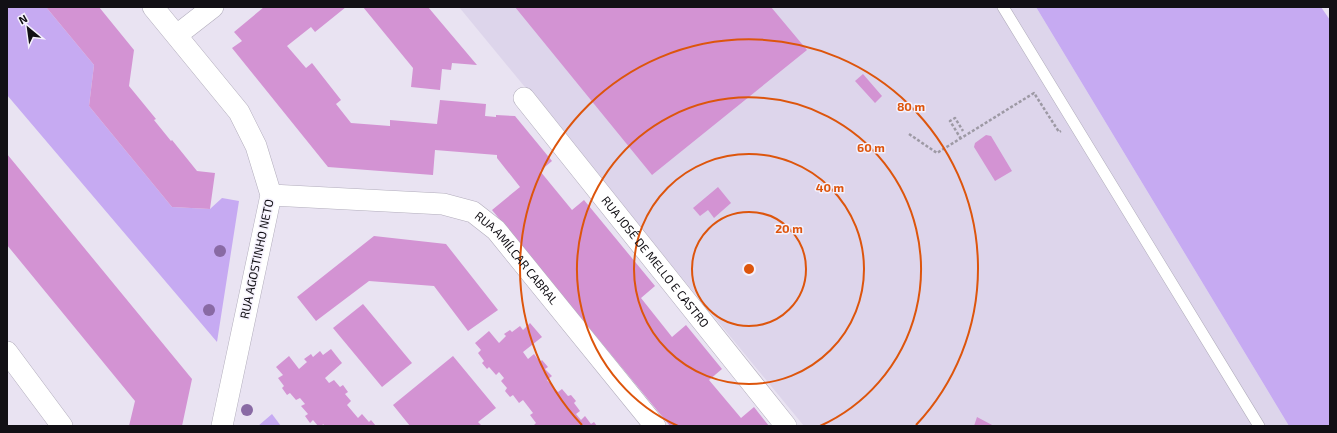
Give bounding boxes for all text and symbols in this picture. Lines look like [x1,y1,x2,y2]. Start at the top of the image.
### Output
north arrow [8,8,48,48]
text: N [16,11,30,26]
text: 80 m [897,99,925,113]
text: 60 m [857,140,885,154]
text: 40 m [816,180,844,194]
street label: RUA JOSÉ DE MELLO E CASTRO [599,193,712,330]
street label: RUA AGOSTINHO NETO [237,198,276,320]
street label: RUA AMÍLCAR CABRAL [472,208,562,307]
text: 20 m [775,221,803,235]
centre of rings [742,262,756,276]

